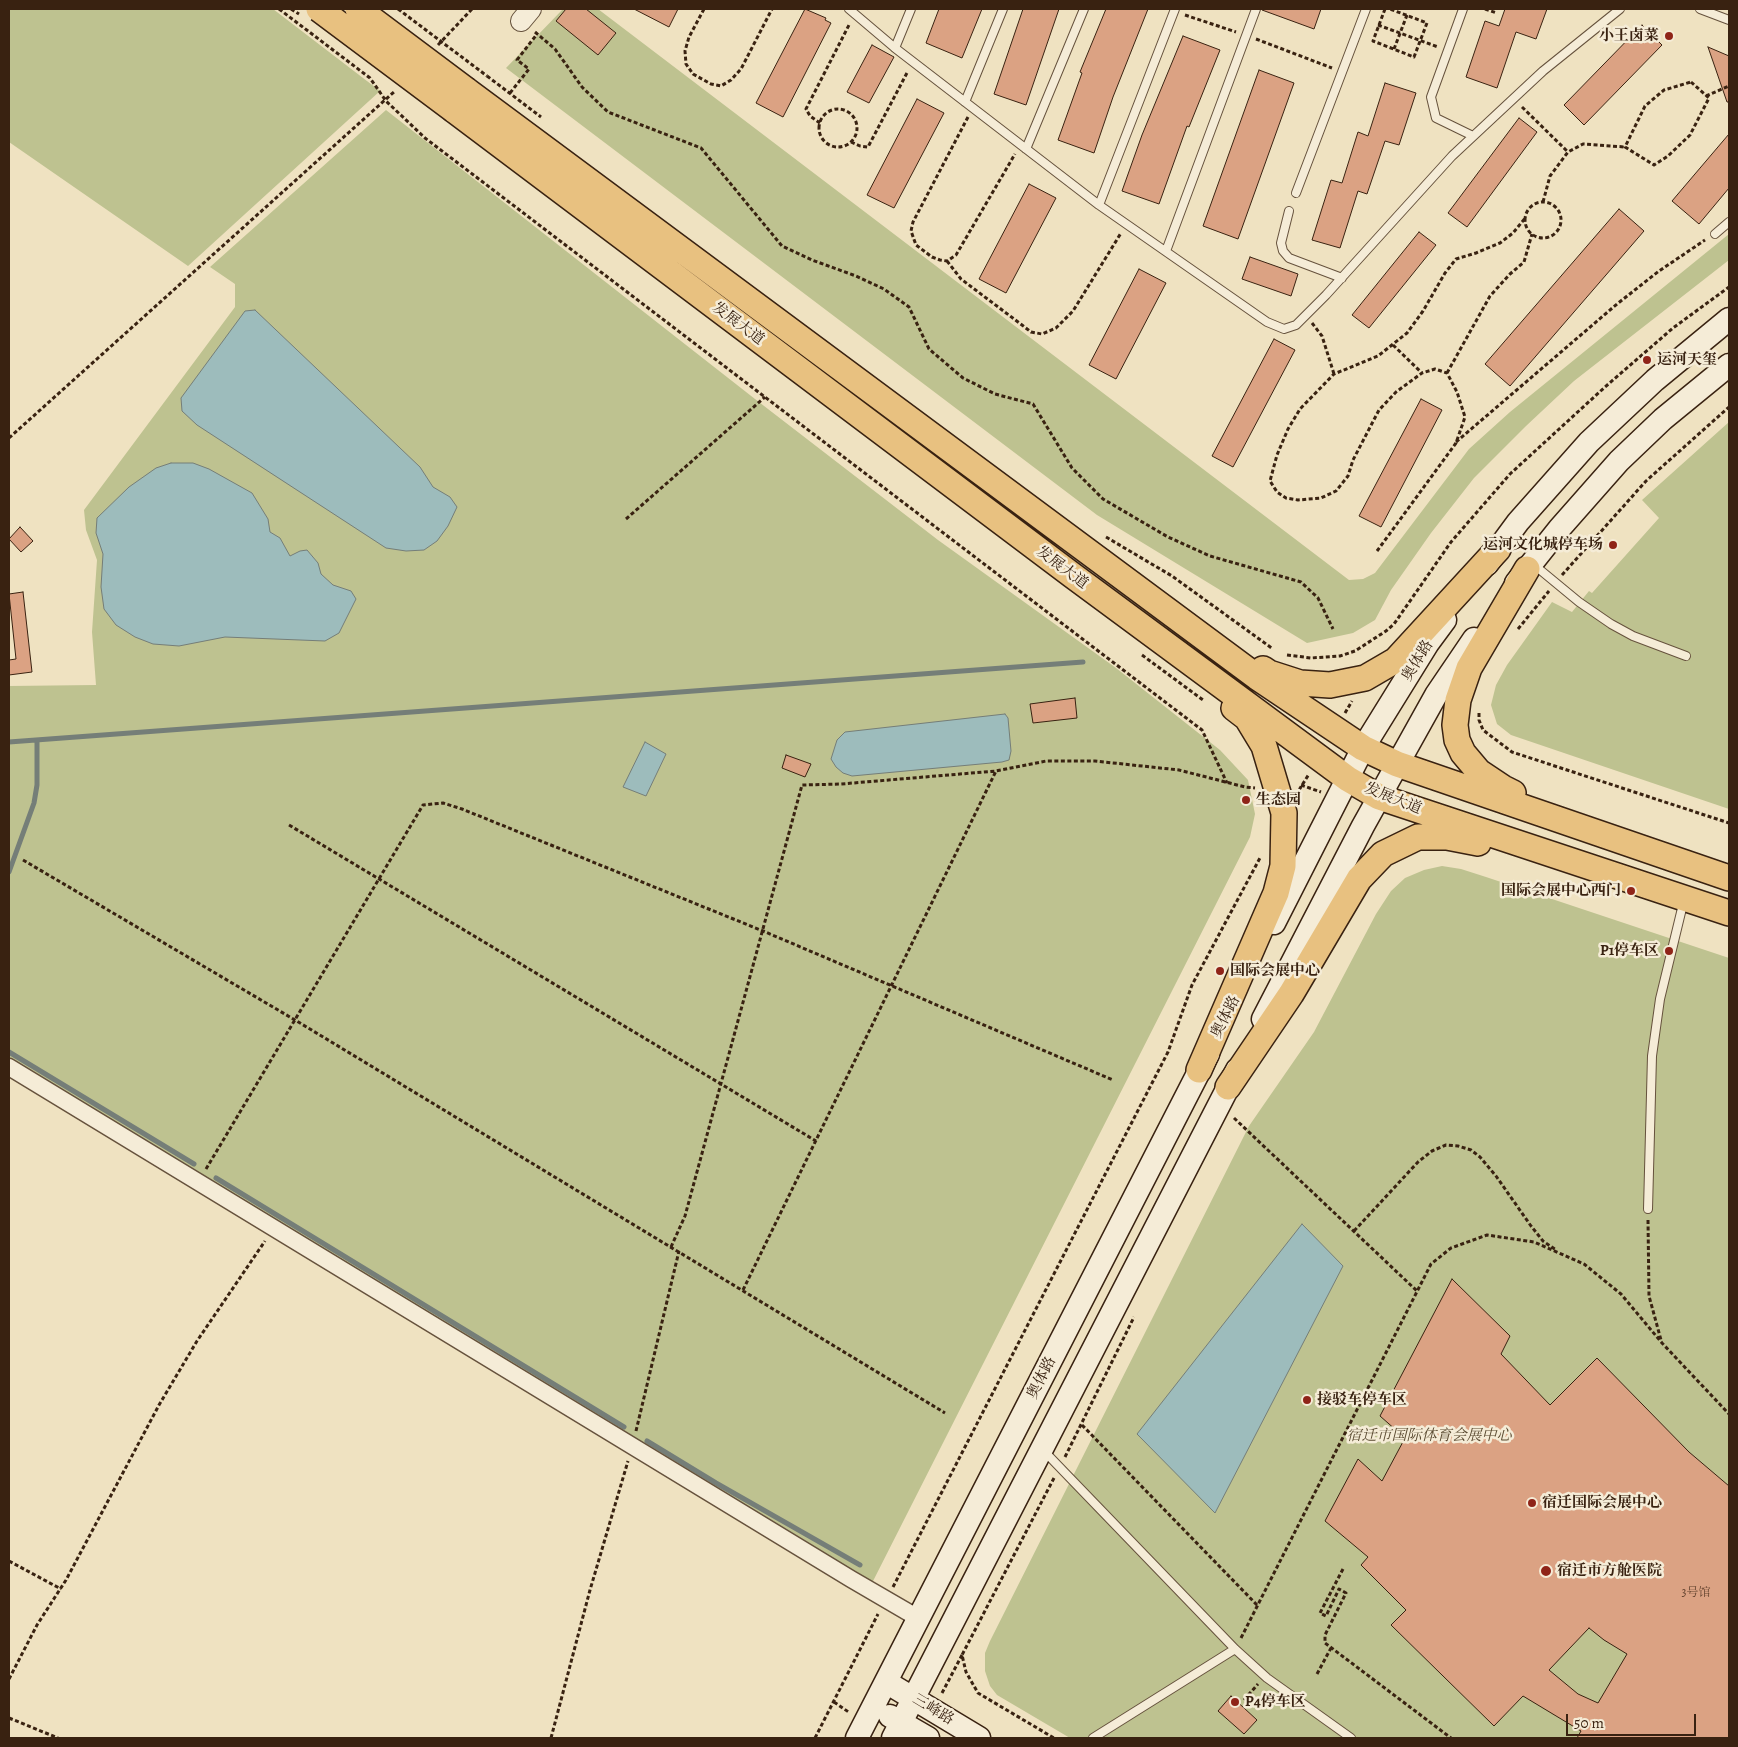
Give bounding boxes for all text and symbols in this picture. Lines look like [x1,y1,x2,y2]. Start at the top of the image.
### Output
place label: 小王卤菜 [1599,27,1659,45]
marker: 小王卤菜 [1663,30,1675,42]
street label: 发展大道 [709,299,767,349]
place label: 运河天玺 [1657,351,1717,369]
marker: 运河天玺 [1641,354,1653,366]
place label: 运河文化城停车场 [1483,536,1603,554]
marker: 运河文化城停车场 [1607,539,1619,551]
street label: 发展大道 [1033,543,1091,593]
street label: 奥体路 [1398,637,1438,685]
street label: 发展大道 [1362,779,1424,819]
place label: 生态园 [1256,791,1301,809]
marker: 生态园 [1240,794,1252,806]
place label: 国际会展中心西门 [1501,882,1621,900]
marker: 国际会展中心西门 [1625,885,1637,897]
place label: P1停车区 [1600,942,1659,960]
marker: P1停车区 [1663,945,1675,957]
place label: 国际会展中心 [1230,962,1320,980]
marker: 国际会展中心 [1214,965,1226,977]
street label: 奥体路 [1208,993,1244,1041]
street label: 奥体路 [1024,1354,1060,1402]
place label: 接驳车停车区 [1317,1391,1407,1409]
marker: 接驳车停车区 [1301,1394,1313,1406]
park label: 宿迁市国际体育会展中心 [1347,1427,1511,1445]
place label: 宿迁国际会展中心 [1542,1494,1662,1512]
marker: 宿迁国际会展中心 [1526,1497,1538,1509]
place label: 宿迁市方舱医院 [1557,1562,1662,1580]
marker: 宿迁市方舱医院 [1539,1564,1553,1578]
house number: 3号馆 [1682,1586,1710,1600]
street label: 三峰路 [909,1691,957,1729]
place label: P4停车区 [1245,1693,1306,1711]
marker: P4停车区 [1229,1696,1241,1708]
scale bar [1568,1704,1698,1736]
text: 50 m [1574,1713,1604,1733]

